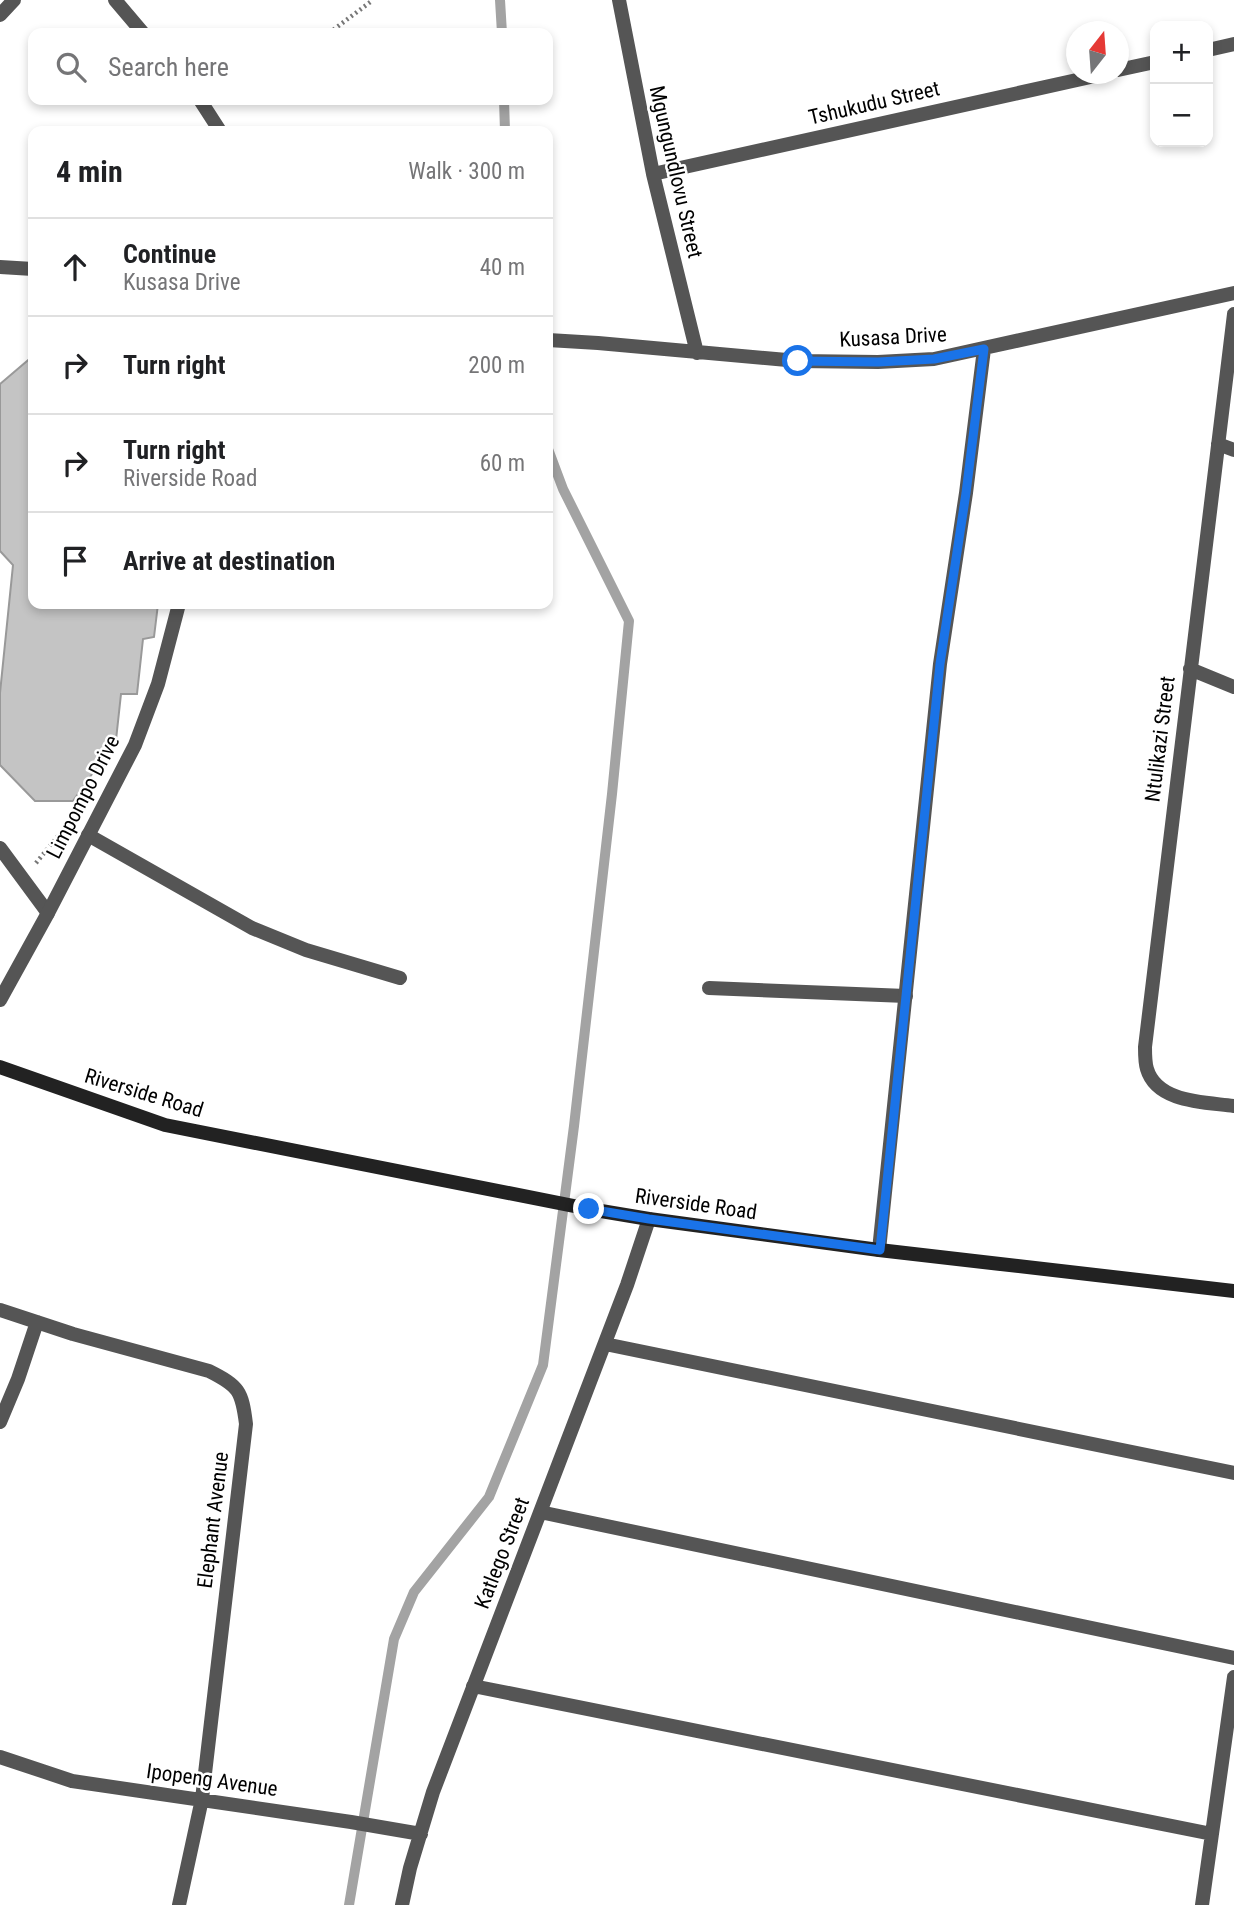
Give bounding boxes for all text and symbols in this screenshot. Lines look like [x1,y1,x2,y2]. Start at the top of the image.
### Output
north arrow [1066,21,1129,84]
map controls [1150,21,1213,147]
button: + [1150,21,1213,84]
search box [28,28,553,105]
icon: search [52,48,90,86]
text: Search here [108,52,229,82]
street label: Tshukudu Street [806,76,942,130]
street label: Mgungundlovu Street [645,84,707,260]
button: − [1150,84,1213,147]
text: 4 min [56,154,123,189]
text: Walk · 300 m [408,158,525,185]
text: Continue [123,239,216,269]
icon: ahead [56,248,94,286]
text: 40 m [480,254,525,281]
text: Kusasa Drive [123,269,241,296]
street label: Kusasa Drive [839,322,947,352]
route start [782,345,813,376]
icon: right [56,346,94,384]
text: Turn right [123,350,225,380]
text: 200 m [468,352,525,379]
text: Turn right [123,435,225,465]
icon: right [56,444,94,482]
text: 60 m [480,450,525,477]
text: Riverside Road [123,465,257,492]
icon: arrive [56,542,94,580]
text: Arrive at destination [123,546,335,576]
street label: Ntulikazi Street [1140,675,1180,803]
street label: Limpompo Drive [42,731,124,863]
street label: Riverside Road [82,1064,206,1122]
street label: Riverside Road [634,1184,758,1224]
route end [573,1193,604,1224]
street label: Elephant Avenue [193,1450,233,1590]
street label: Katlego Street [470,1494,534,1612]
street label: Ipopeng Avenue [145,1759,279,1801]

